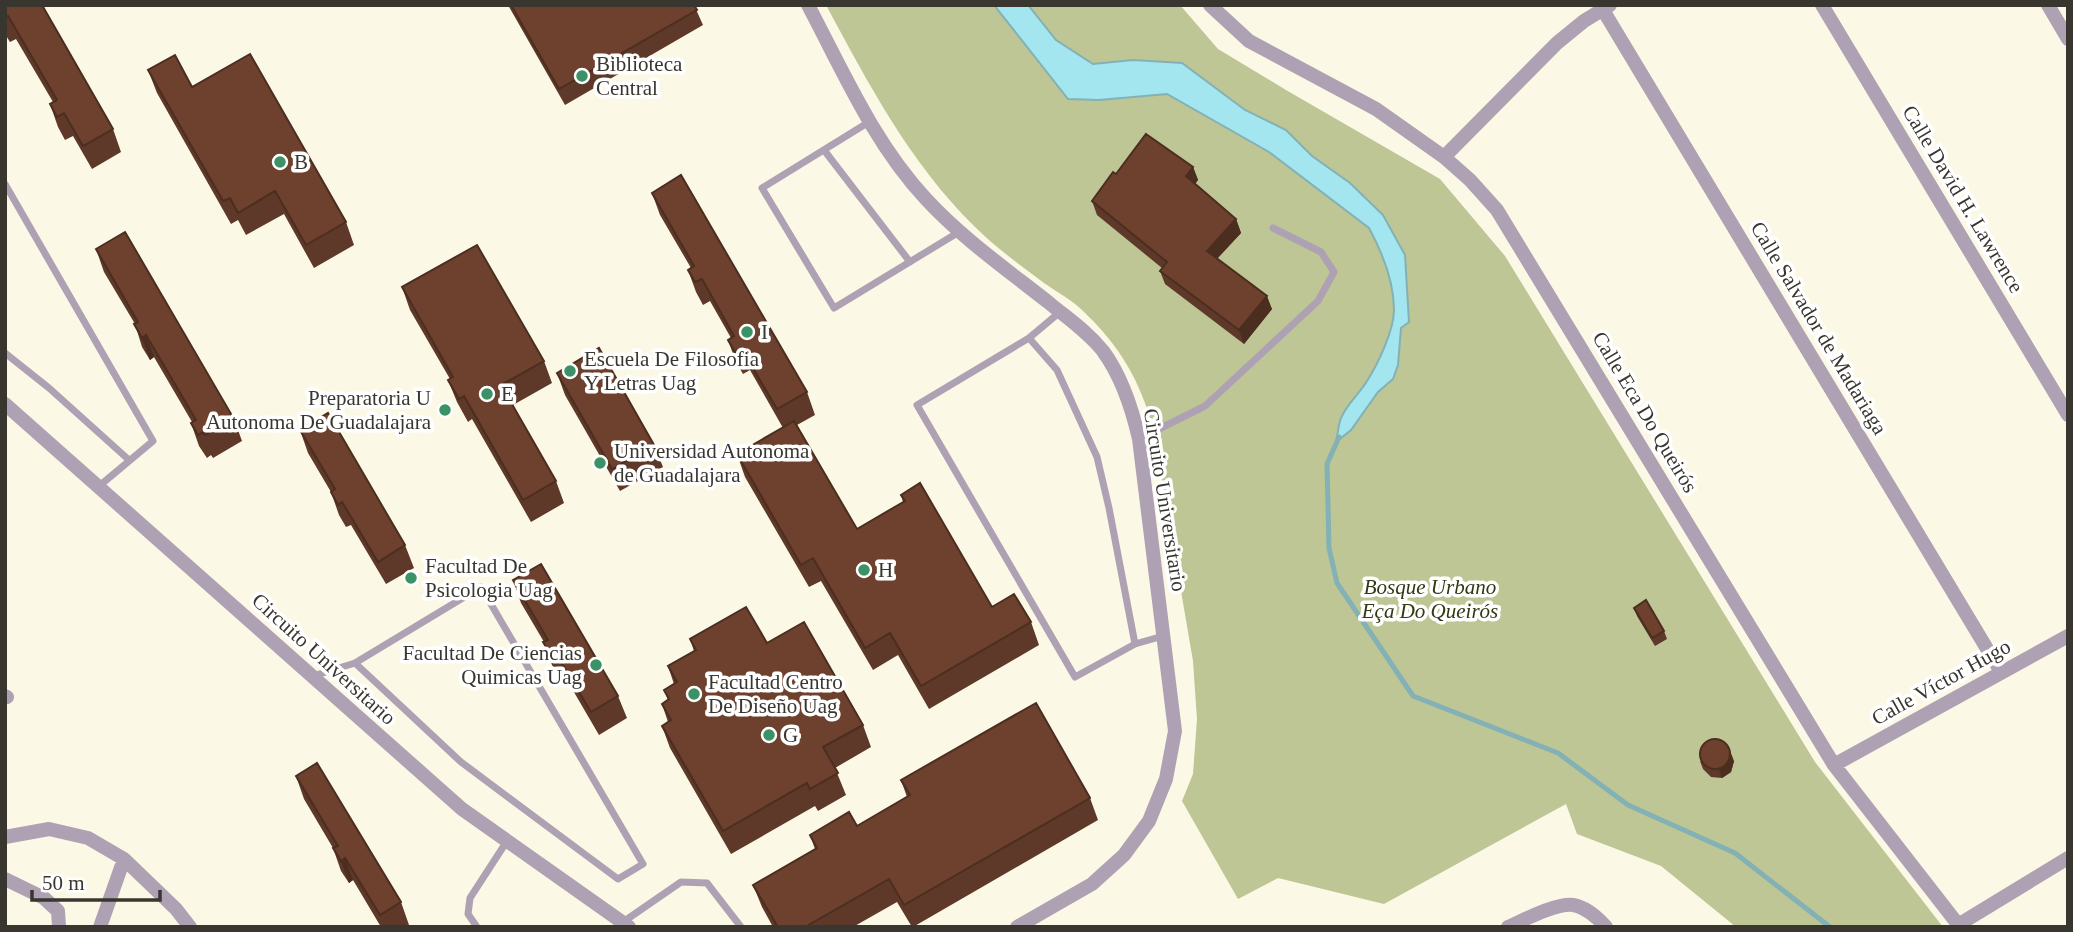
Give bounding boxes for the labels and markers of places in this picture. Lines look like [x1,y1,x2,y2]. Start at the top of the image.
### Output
place label: Biblioteca Central [596,52,683,100]
marker: Biblioteca Central [574,68,590,84]
place label: B [294,150,308,174]
marker: B [272,154,288,170]
place label: I [761,320,768,344]
marker: I [739,324,755,340]
place label: Escuela De Filosofia Y Letras Uag [584,347,760,395]
marker: Escuela De Filosofia Y Letras Uag [562,363,578,379]
place label: E [501,382,514,406]
place label: Preparatoria U Autonoma De Guadalajara [206,386,432,434]
marker: E [479,386,495,402]
marker: Preparatoria U Autonoma De Guadalajara [437,402,453,418]
place label: Universidad Autonoma de Guadalajara [614,439,810,487]
marker: Universidad Autonoma de Guadalajara [592,455,608,471]
place label: Facultad De Psicologia Uag [425,554,553,602]
place label: H [878,558,893,582]
marker: H [856,562,872,578]
marker: Facultad De Psicologia Uag [403,570,419,586]
place label: Facultad De Ciencias Quimicas Uag [402,641,582,689]
marker: Facultad De Ciencias Quimicas Uag [588,657,604,673]
place label: Facultad Centro De Diseño Uag [708,670,843,718]
marker: Facultad Centro De Diseño Uag [686,686,702,702]
place label: G [783,723,798,747]
marker: G [761,727,777,743]

